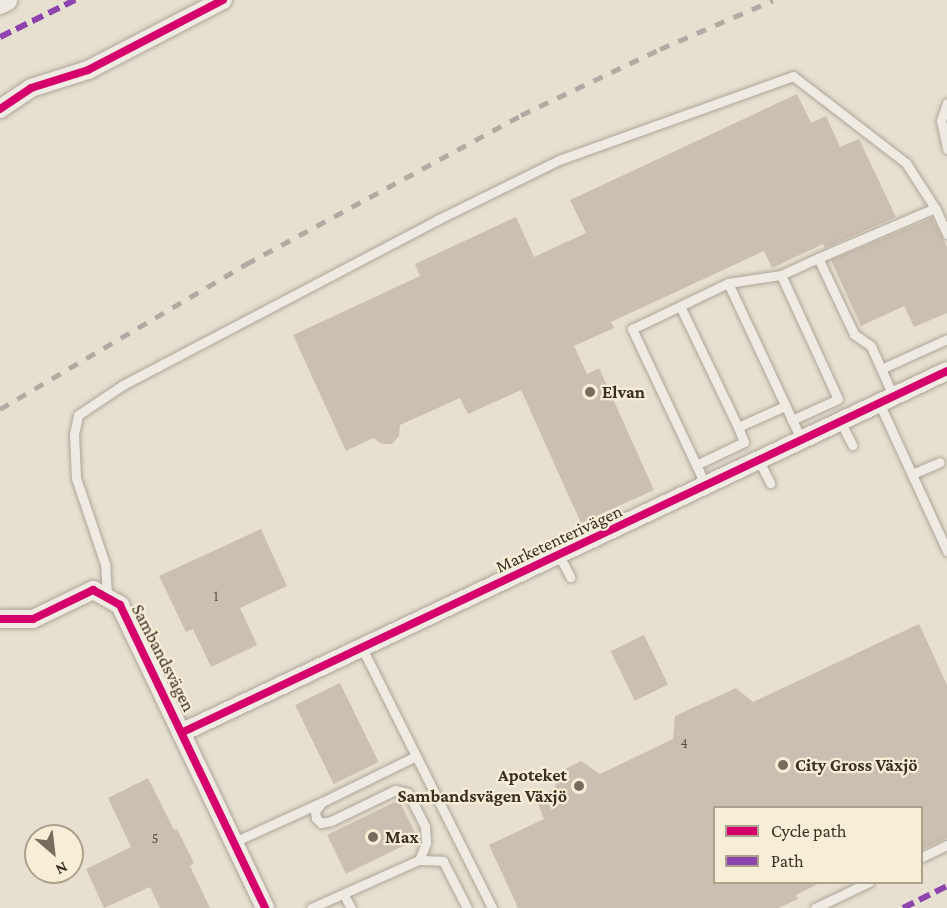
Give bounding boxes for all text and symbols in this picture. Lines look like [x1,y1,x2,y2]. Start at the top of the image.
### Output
place label: Elvan [602,381,645,403]
marker: Elvan [583,385,597,399]
street label: Marketenterivägen [492,500,626,578]
house number: 1 [214,588,218,606]
street label: Sambandsvägen [127,601,199,715]
house number: 4 [680,735,688,753]
place label: City Gross Växjö [795,754,918,776]
marker: City Gross Växjö [776,758,790,772]
place label: Apoteket Sambandsvägen Växjö [397,765,567,808]
marker: Apoteket Sambandsvägen Växjö [572,779,586,793]
legend [713,806,923,884]
text: Cycle path [771,821,846,841]
north arrow [24,824,84,884]
place label: Max [385,826,419,848]
house number: 5 [151,830,159,848]
marker: Max [366,830,380,844]
text: Path [771,851,804,871]
text: N [53,859,71,879]

